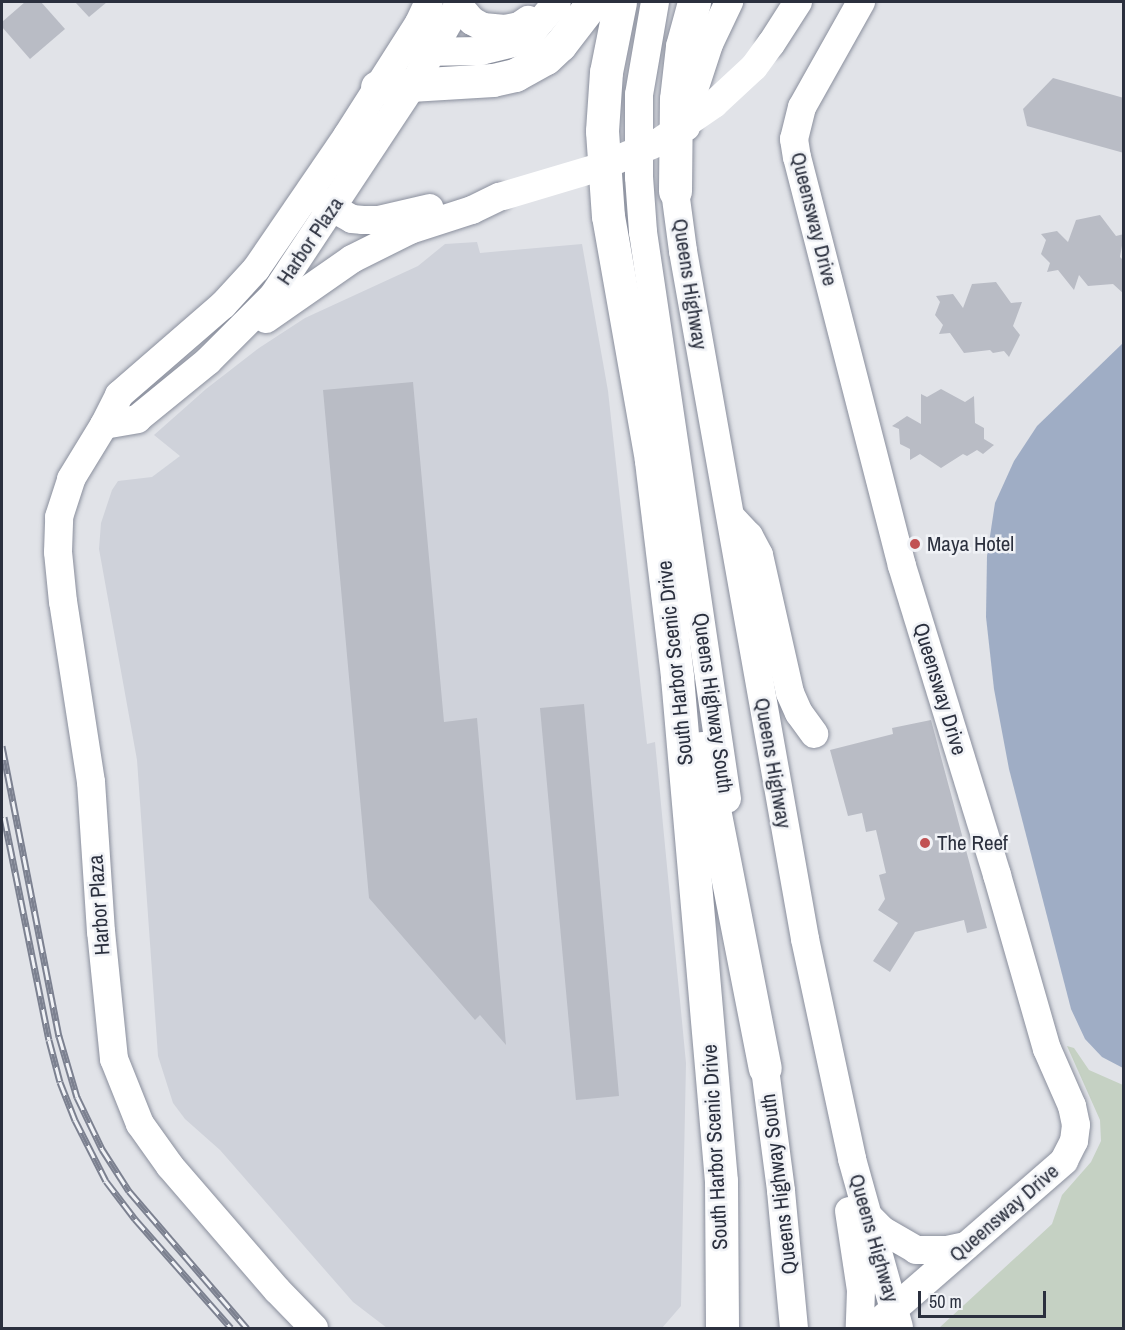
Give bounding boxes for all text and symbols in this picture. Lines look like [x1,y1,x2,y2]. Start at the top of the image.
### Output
street label: Queensway Drive [785,150,843,288]
street label: Harbor Plaza [271,192,349,290]
street label: Queens Highway [667,217,713,351]
place label: Maya Hotel [927,531,1014,557]
marker: Maya Hotel [908,537,922,551]
street label: South Harbor Scenic Drive [652,559,698,767]
street label: Queens Highway South [688,611,738,795]
street label: Queensway Drive [908,620,972,758]
street label: Queens Highway [749,696,797,830]
place label: The Reef [937,830,1008,856]
marker: The Reef [918,836,932,850]
street label: Harbor Plaza [83,854,115,956]
street label: South Harbor Scenic Drive [697,1044,733,1250]
street label: Queens Highway South [755,1092,803,1276]
street label: Queensway Drive [944,1159,1064,1267]
street label: Queens Highway [844,1171,904,1305]
scale bar [921,1279,1048,1317]
text: 50 m [929,1289,962,1314]

